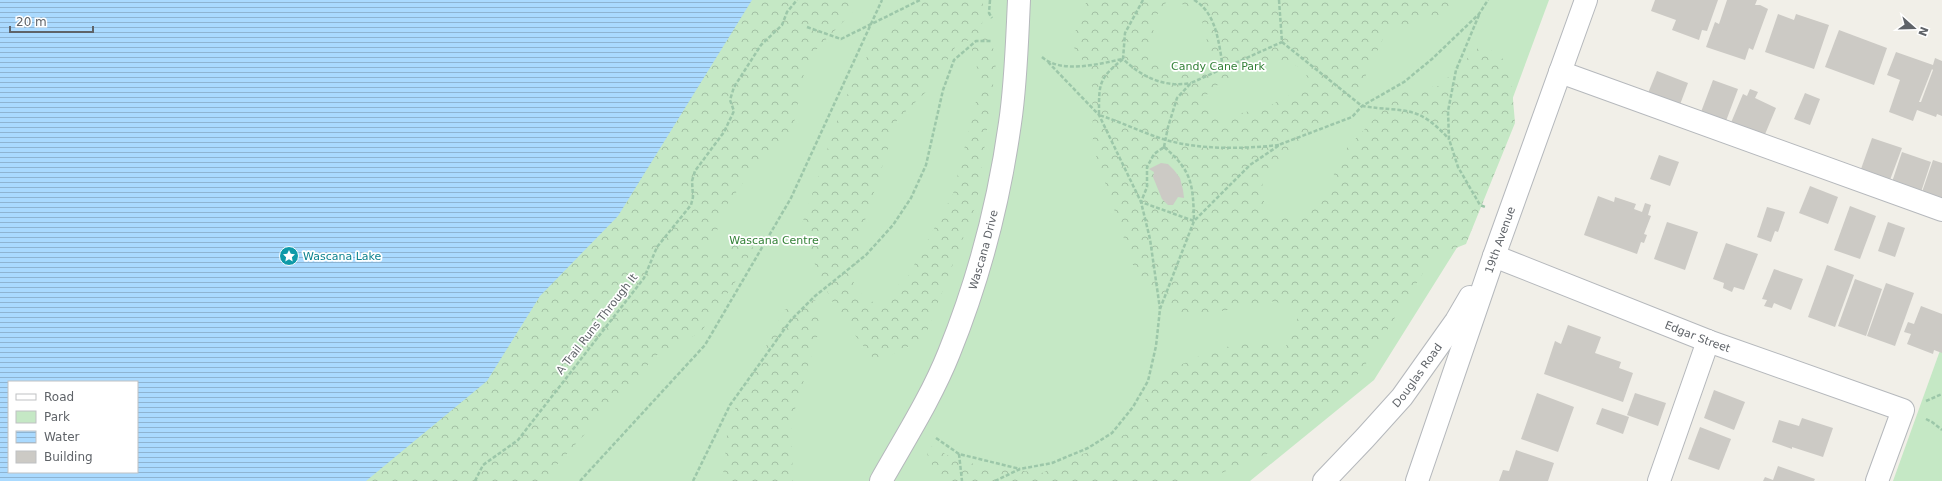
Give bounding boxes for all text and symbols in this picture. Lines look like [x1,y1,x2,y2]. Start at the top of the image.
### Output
scale bar [10,8,93,34]
north arrow [1894,8,1934,48]
text: 20 m [16,15,47,29]
text: N [1915,25,1931,38]
park label: Candy Cane Park [1171,60,1266,73]
street label: 19th Avenue [1482,205,1518,275]
street label: Wascana Drive [966,208,1000,291]
park label: Wascana Centre [729,234,819,247]
place icon: Wascana Lake [278,245,300,267]
place label: Wascana Lake [303,250,381,263]
street label: A Trail Runs Through It [554,271,641,377]
street label: Edgar Street [1663,318,1733,355]
street label: Douglas Road [1389,341,1445,410]
legend [8,381,138,473]
text: Road [44,390,74,404]
text: Park [44,410,70,424]
text: Water [44,430,80,444]
text: Building [44,450,93,464]

